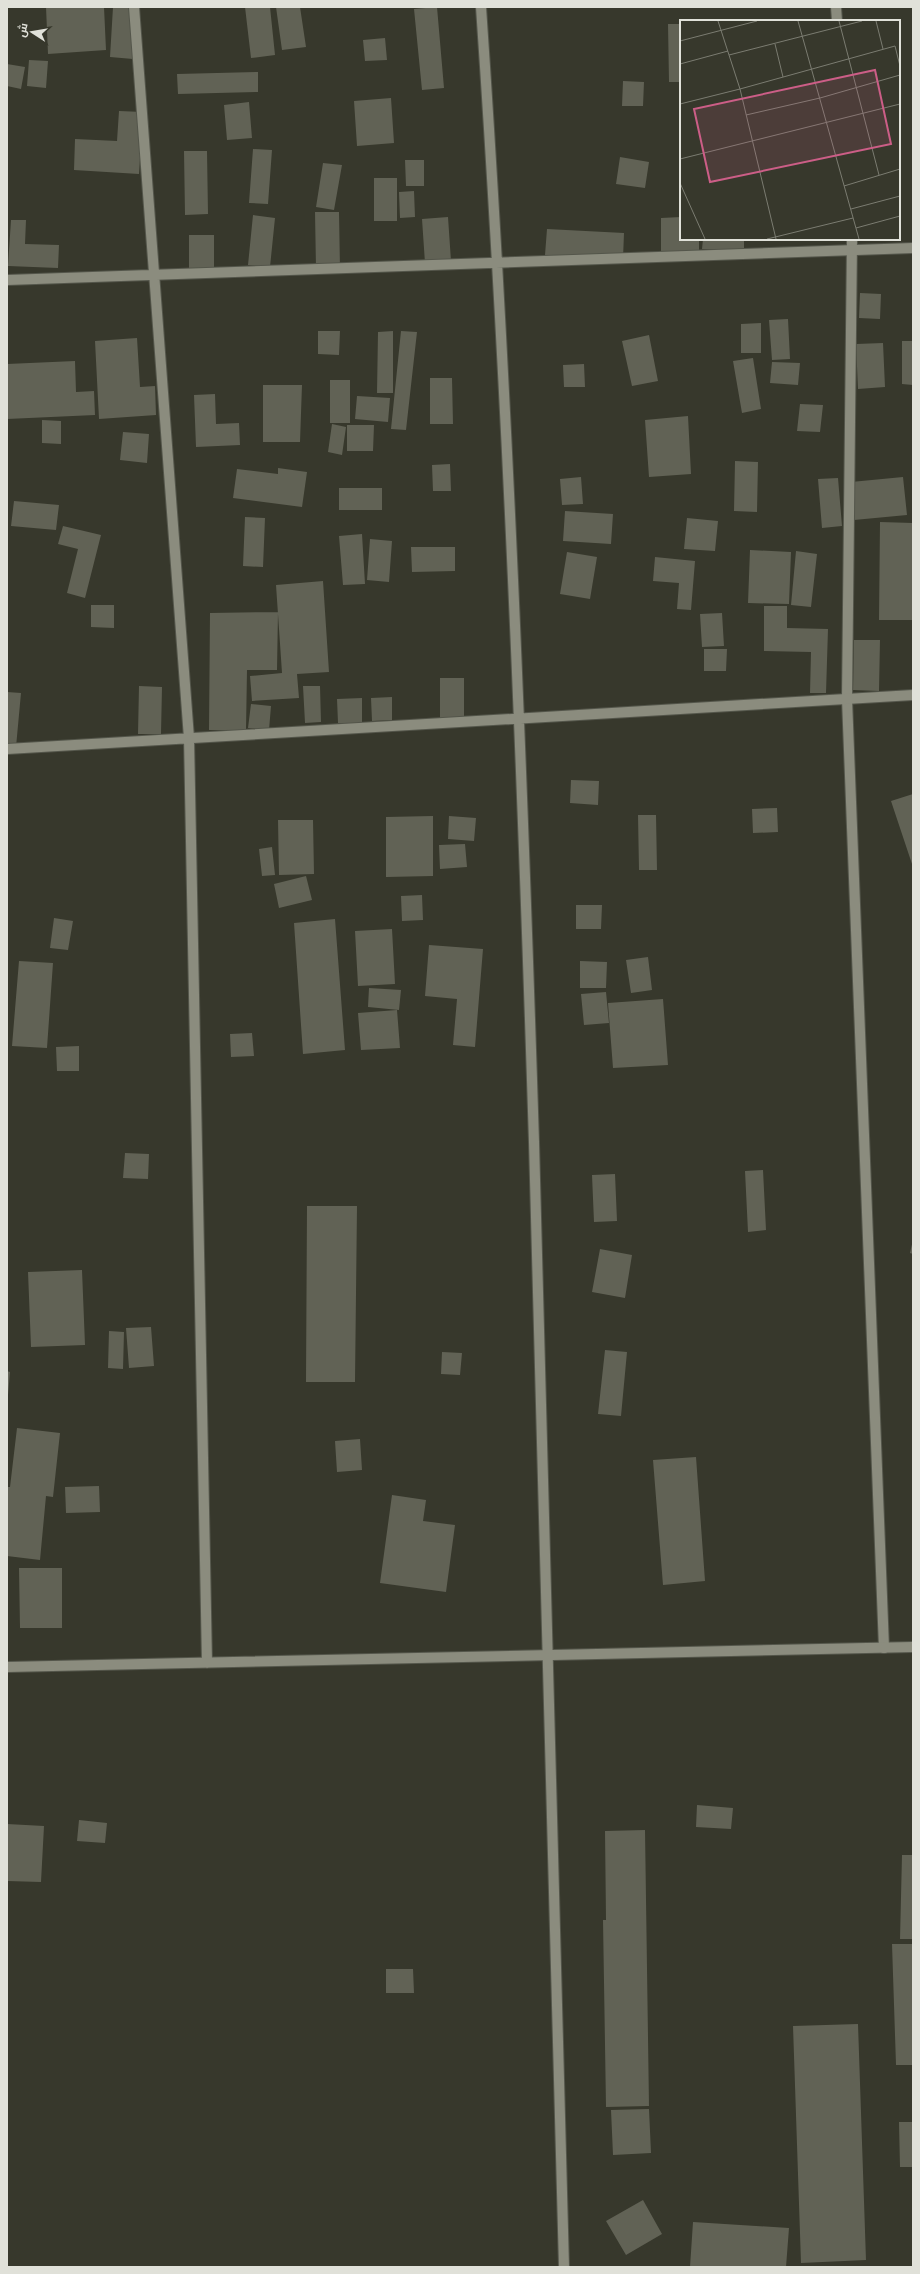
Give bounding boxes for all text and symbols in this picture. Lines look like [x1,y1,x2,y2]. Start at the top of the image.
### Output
north arrow [12,12,52,52]
inset map [680,20,900,240]
text: ش [14,22,31,38]

